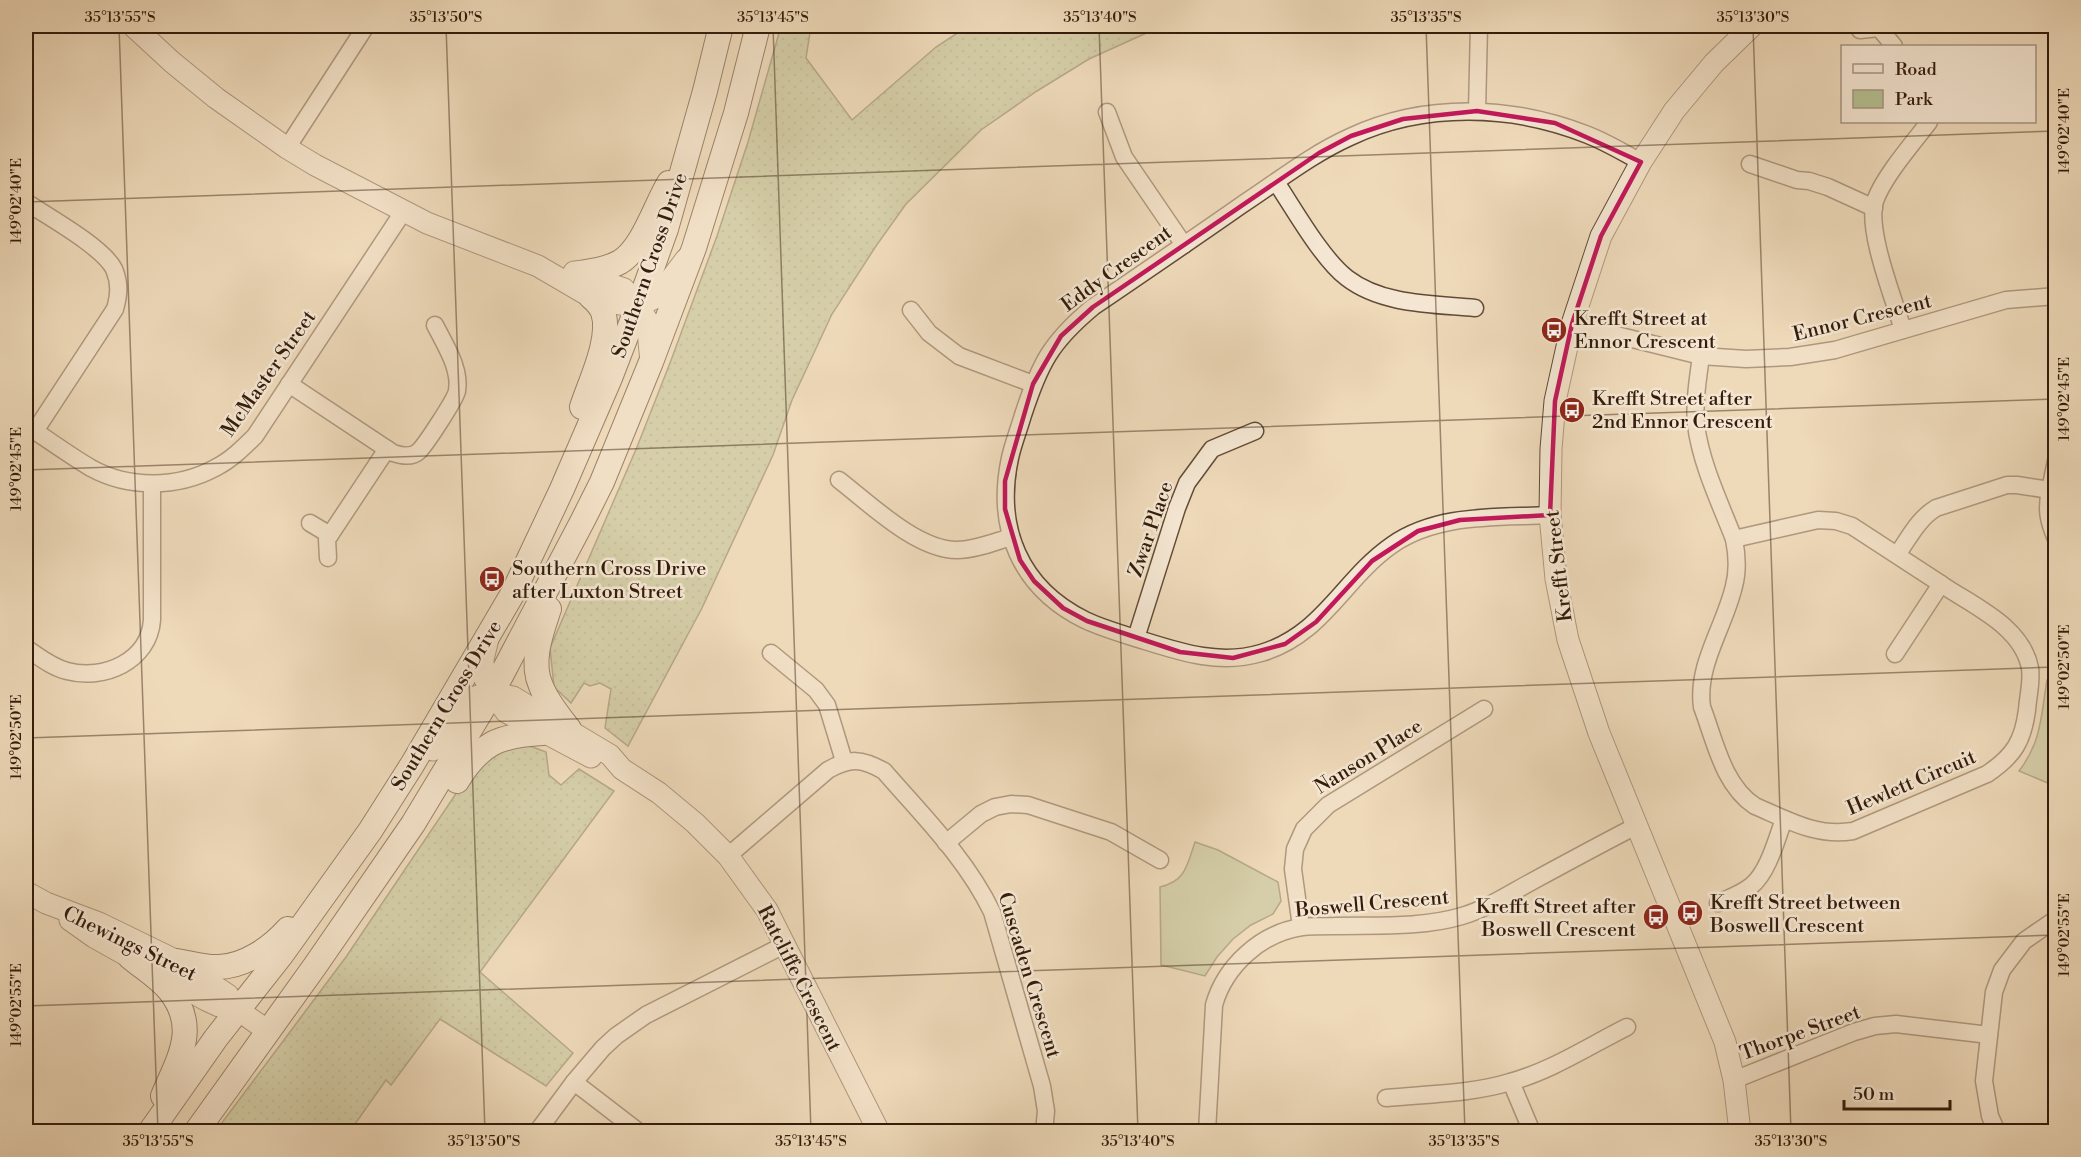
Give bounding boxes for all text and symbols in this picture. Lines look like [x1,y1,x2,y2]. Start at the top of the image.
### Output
text: 35°13'55"S [84,8,156,27]
text: 35°13'50"S [410,8,482,27]
text: 35°13'45"S [737,8,809,27]
text: 35°13'40"S [1063,8,1137,27]
text: 35°13'35"S [1390,8,1462,27]
text: 35°13'30"S [1717,8,1789,27]
legend [1841,45,2036,123]
text: Road [1895,58,1938,81]
text: Park [1895,88,1934,111]
text: 149°02'40"E [2055,88,2074,174]
text: 149°02'40"E [7,158,26,244]
street label: Southern Cross Drive [607,170,694,361]
street label: Eddy Crescent [1057,221,1177,318]
street label: Ennor Crescent [1790,289,1934,348]
street label: McMaster Street [216,306,322,442]
place label: Krefft Street at Ennor Crescent [1574,307,1716,355]
bus stop icon: Krefft Street at Ennor Crescent [1539,315,1569,345]
text: 149°02'45"E [2055,357,2074,441]
place label: Krefft Street after 2nd Ennor Crescent [1592,387,1773,435]
bus stop icon: Krefft Street after 2nd Ennor Crescent [1557,395,1587,425]
text: 149°02'45"E [7,427,26,511]
street label: Zwar Place [1123,478,1179,581]
street label: Krefft Street [1540,509,1579,623]
place label: Southern Cross Drive after Luxton Street [512,557,706,605]
bus stop icon: Southern Cross Drive after Luxton Street [477,564,507,594]
street label: Southern Cross Drive [387,616,508,796]
text: 149°02'50"E [2055,624,2074,710]
text: 149°02'50"E [7,694,26,780]
street label: Nanson Place [1310,714,1427,800]
street label: Hewlett Circuit [1843,745,1980,822]
street label: Boswell Crescent [1293,885,1450,924]
street label: Cuscaden Crescent [991,890,1066,1061]
place label: Krefft Street between Boswell Crescent [1709,891,1901,939]
text: 149°02'55"E [2055,893,2074,977]
place label: Krefft Street after Boswell Crescent [1476,895,1636,943]
bus stop icon: Krefft Street between Boswell Crescent [1675,898,1705,928]
street label: Chewings Street [58,901,200,987]
street label: Ratcliffe Crescent [751,901,846,1056]
bus stop icon: Krefft Street after Boswell Crescent [1641,902,1671,932]
text: 149°02'55"E [7,963,26,1047]
street label: Thorpe Street [1737,1000,1864,1067]
scale bar [1844,1073,1950,1111]
text: 50 m [1853,1083,1895,1106]
text: 35°13'55"S [122,1132,194,1151]
text: 35°13'50"S [448,1132,520,1151]
text: 35°13'45"S [775,1132,847,1151]
text: 35°13'40"S [1101,1132,1175,1151]
text: 35°13'35"S [1428,1132,1500,1151]
text: 35°13'30"S [1755,1132,1827,1151]

